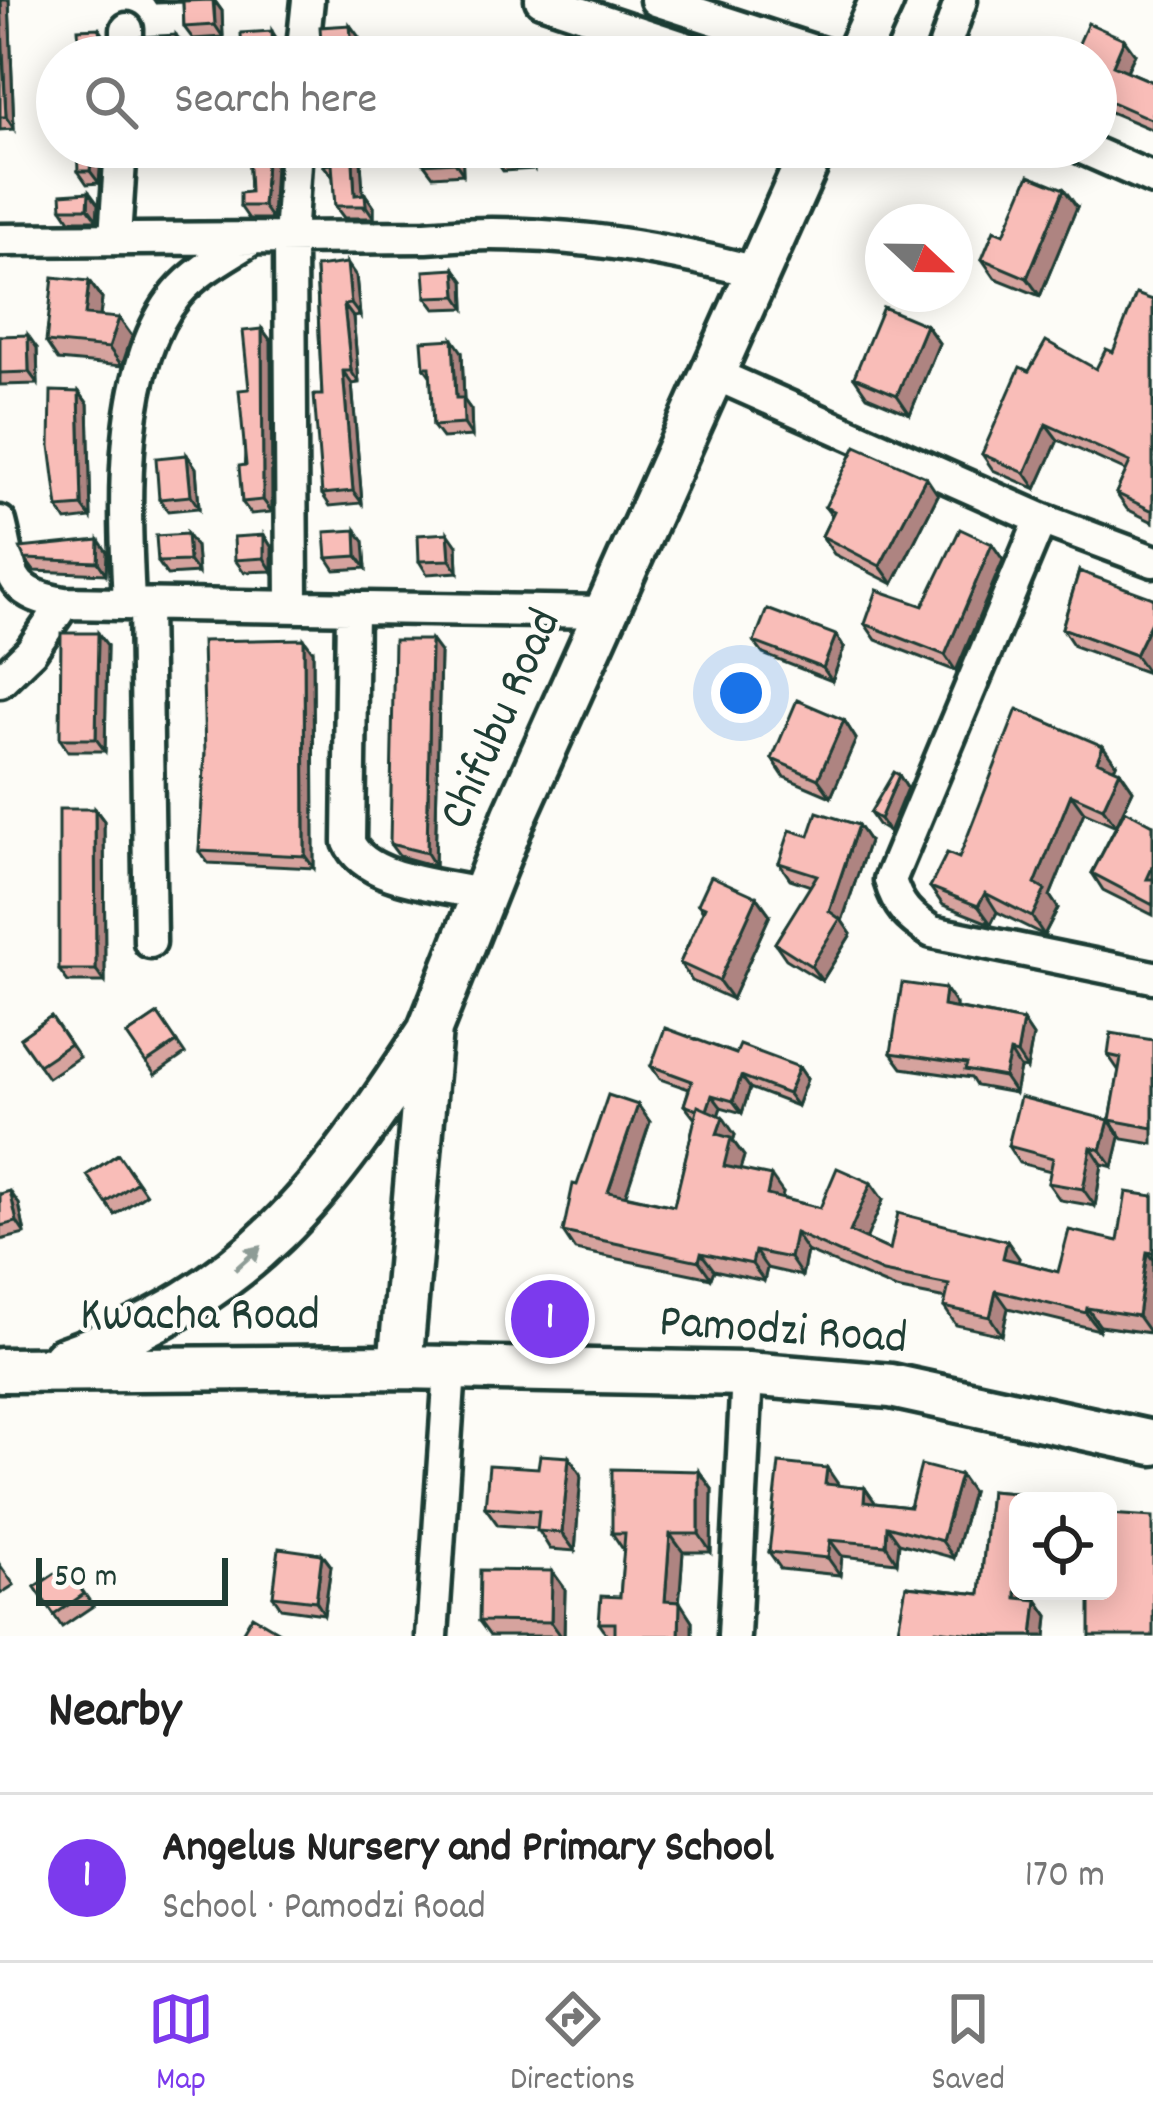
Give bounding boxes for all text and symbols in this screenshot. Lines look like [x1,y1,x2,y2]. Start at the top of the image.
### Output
search box [36,36,1117,168]
icon: search [78,69,144,135]
text: Search here [174,70,377,134]
north arrow [865,204,973,312]
street label: Chifubu Road [424,599,582,841]
your location [711,663,771,723]
one-way arrow [233,1245,262,1272]
pin: 1 [511,1274,589,1364]
street label: Kwacha Road [80,1284,320,1353]
street label: Pamodzi Road [656,1290,910,1376]
map controls [1009,1492,1117,1600]
button: locate [1009,1492,1117,1600]
scale bar [36,1552,228,1605]
text: 50 m [54,1555,118,1602]
text: Nearby [48,1678,181,1750]
text: Angelus Nursery and Primary School [162,1818,774,1882]
text: 1 [83,1850,91,1905]
text: 170 m [1025,1850,1105,1905]
text: School · Pamodzi Road [162,1882,486,1937]
tab: Map [148,1986,214,2105]
tab: Directions [510,1986,635,2105]
tab: Saved [931,1986,1005,2105]

